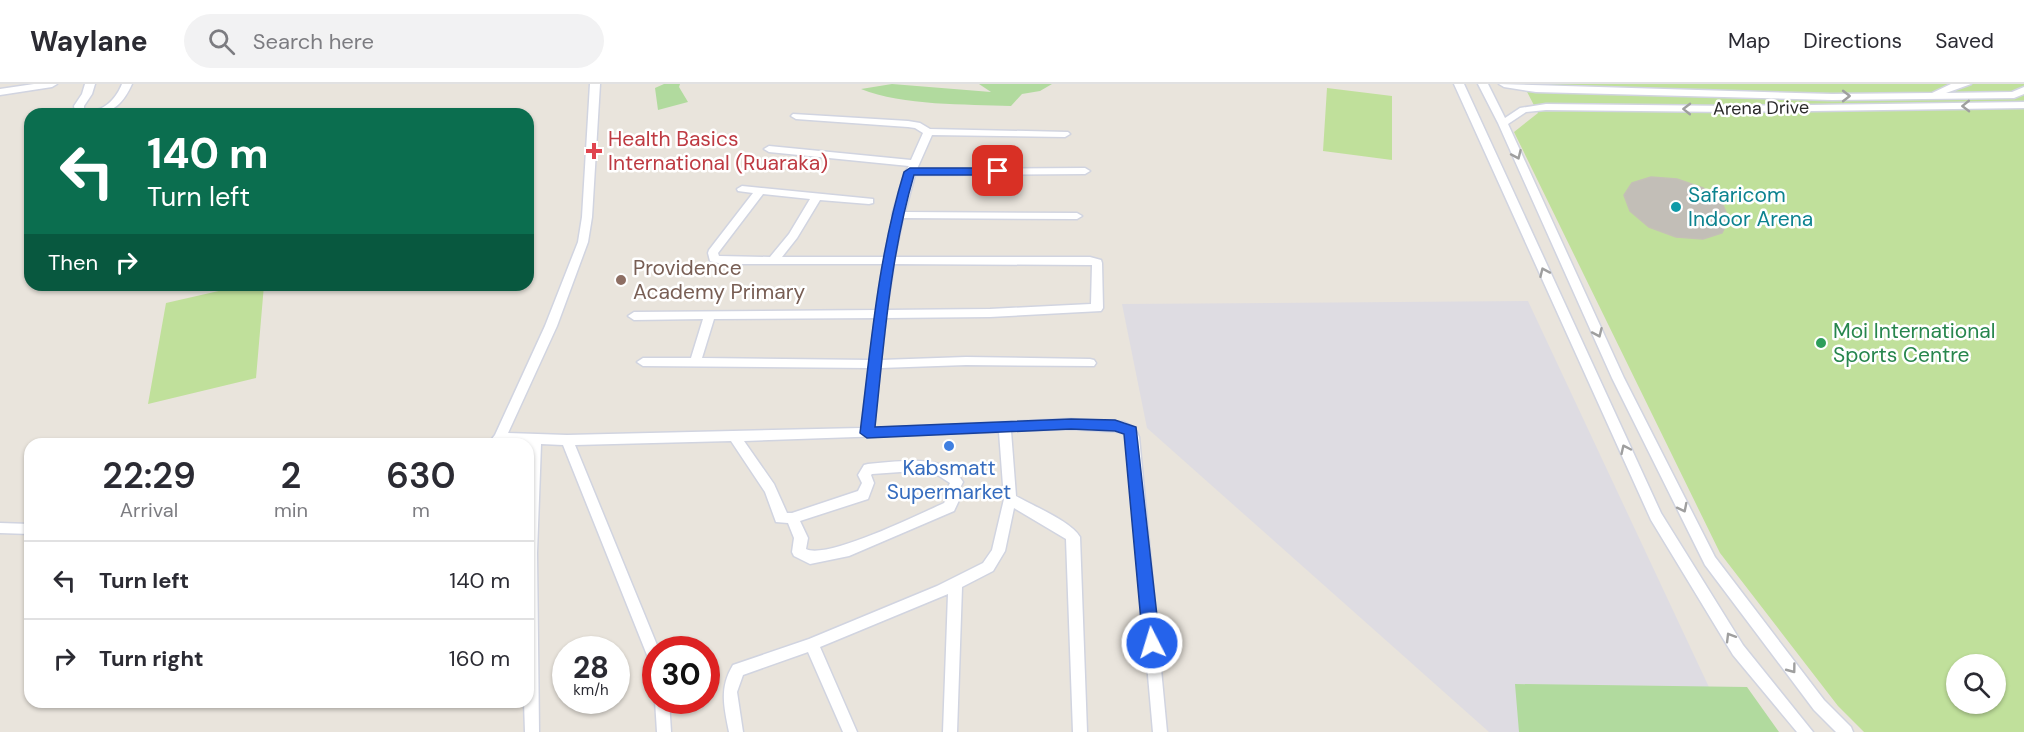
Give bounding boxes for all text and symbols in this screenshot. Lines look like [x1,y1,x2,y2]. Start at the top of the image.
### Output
search box [184,14,604,68]
text: Waylane [30,23,148,60]
icon: search [205,25,238,58]
text: Search here [253,27,374,56]
text: Map [1728,27,1770,55]
text: Directions [1803,27,1902,55]
text: Saved [1935,27,1994,55]
one-way arrow [1842,90,1851,103]
street label: Arena Drive [1713,95,1809,121]
one-way arrow [1961,100,1970,112]
one-way arrow [1682,103,1691,115]
place label: Health Basics International (Ruaraka) [608,125,828,177]
text: 140 m [147,126,269,181]
icon: left [48,132,126,210]
marker: Health Basics International (Ruaraka) [585,142,603,160]
pin [972,145,1023,196]
one-way arrow [1510,149,1522,160]
icon: arrive [981,154,1014,187]
text: Turn left [147,179,250,214]
place label: Safaricom Indoor Arena [1688,181,1813,233]
marker: Safaricom Indoor Arena [1669,200,1683,214]
icon: right [110,246,143,279]
text: Then [48,248,98,277]
place label: Providence Academy Primary [633,254,805,306]
one-way arrow [1539,267,1551,278]
marker: Providence Academy Primary [614,273,628,287]
place label: Moi International Sports Centre [1833,317,1995,369]
one-way arrow [1590,327,1602,338]
marker: Moi International Sports Centre [1814,336,1828,350]
marker: Kabsmatt Supermarket [942,439,956,453]
one-way arrow [1620,444,1632,455]
text: 22:29 [102,452,196,499]
text: 2 [281,452,301,499]
text: 630 [386,452,456,499]
place label: Kabsmatt Supermarket [887,454,1011,506]
text: Arrival [120,497,178,523]
text: min [274,497,308,523]
text: m [412,497,430,523]
one-way arrow [1676,502,1688,513]
icon: left [48,564,81,597]
text: Turn left [99,566,189,595]
text: 140 m [449,566,510,595]
position arrow [1120,611,1184,675]
one-way arrow [1725,633,1737,643]
speed limit sign: 30 [642,636,720,714]
icon: right [48,642,81,675]
text: Turn right [99,644,204,673]
text: 160 m [449,644,510,673]
text: 28 [573,648,609,687]
map controls [1946,654,2006,714]
button: search [1946,654,2006,714]
one-way arrow [1785,663,1796,674]
text: km/h [573,680,609,700]

